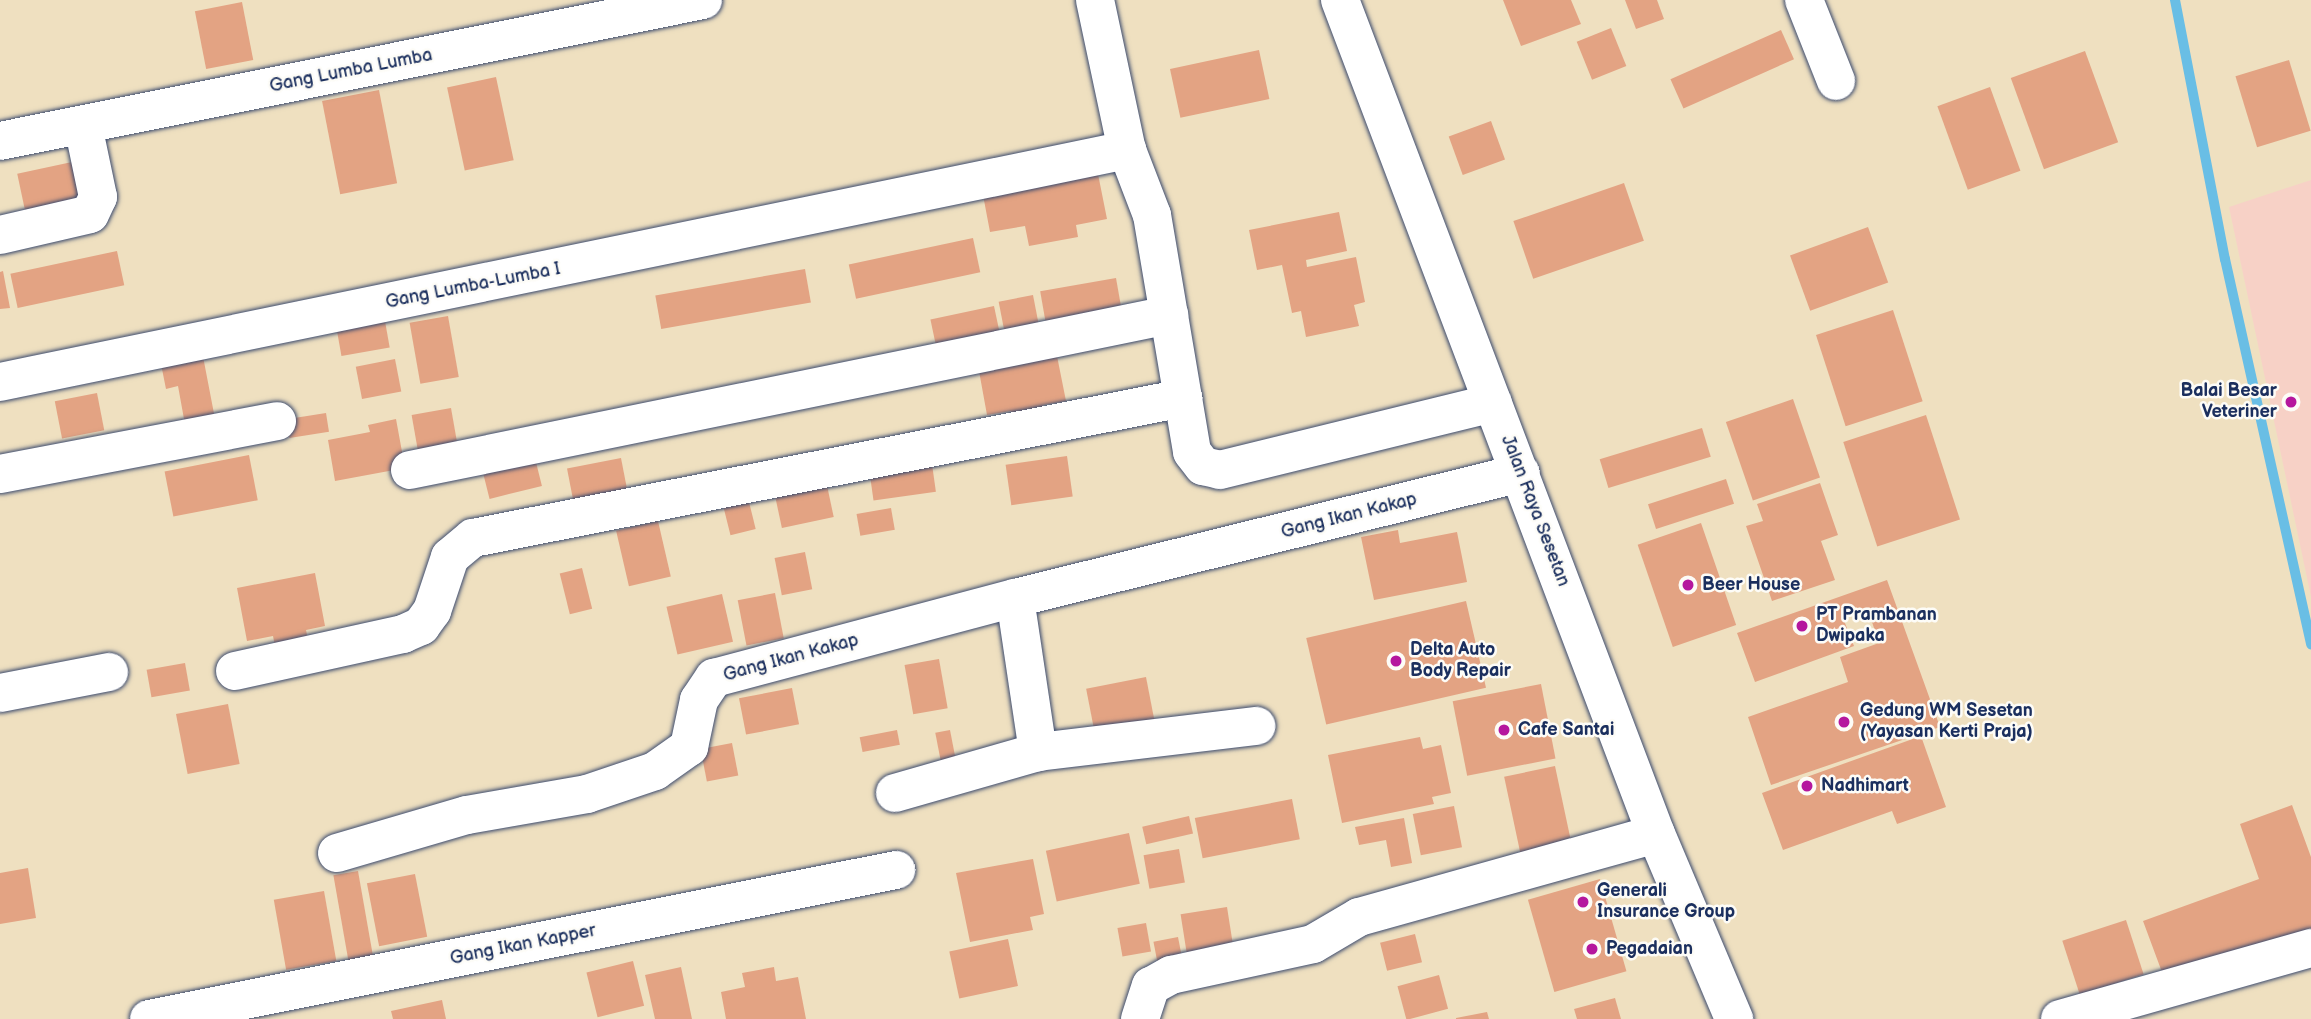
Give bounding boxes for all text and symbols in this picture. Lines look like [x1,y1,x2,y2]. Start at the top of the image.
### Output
street label: Gang Lumba Lumba [268,45,434,97]
street label: Gang Lumba-Lumba I [384,258,562,314]
place label: Balai Besar Veteriner [2180,381,2277,424]
marker: Balai Besar Veteriner [2283,394,2299,410]
street label: Jalan Raya Sesetan [1496,432,1574,590]
street label: Gang Ikan Kakap [1279,489,1419,543]
place label: Beer House [1702,574,1800,596]
marker: Beer House [1680,577,1696,593]
place label: PT Prambanan Dwipaka [1816,605,1937,648]
marker: PT Prambanan Dwipaka [1794,618,1810,634]
street label: Gang Ikan Kakap [721,630,861,686]
place label: Delta Auto Body Repair [1410,640,1512,682]
marker: Delta Auto Body Repair [1388,653,1404,669]
place label: Gedung WM Sesetan (Yayasan Kerti Praja) [1860,701,2033,744]
marker: Gedung WM Sesetan (Yayasan Kerti Praja) [1834,712,1854,732]
place label: Cafe Santai [1518,719,1614,741]
marker: Cafe Santai [1496,722,1512,738]
place label: Nadhimart [1821,775,1909,797]
marker: Nadhimart [1799,778,1815,794]
place label: Generali Insurance Group [1597,881,1735,924]
marker: Generali Insurance Group [1575,894,1591,910]
street label: Gang Ikan Kapper [448,920,598,970]
place label: Pegadaian [1606,938,1693,960]
marker: Pegadaian [1584,941,1600,957]

